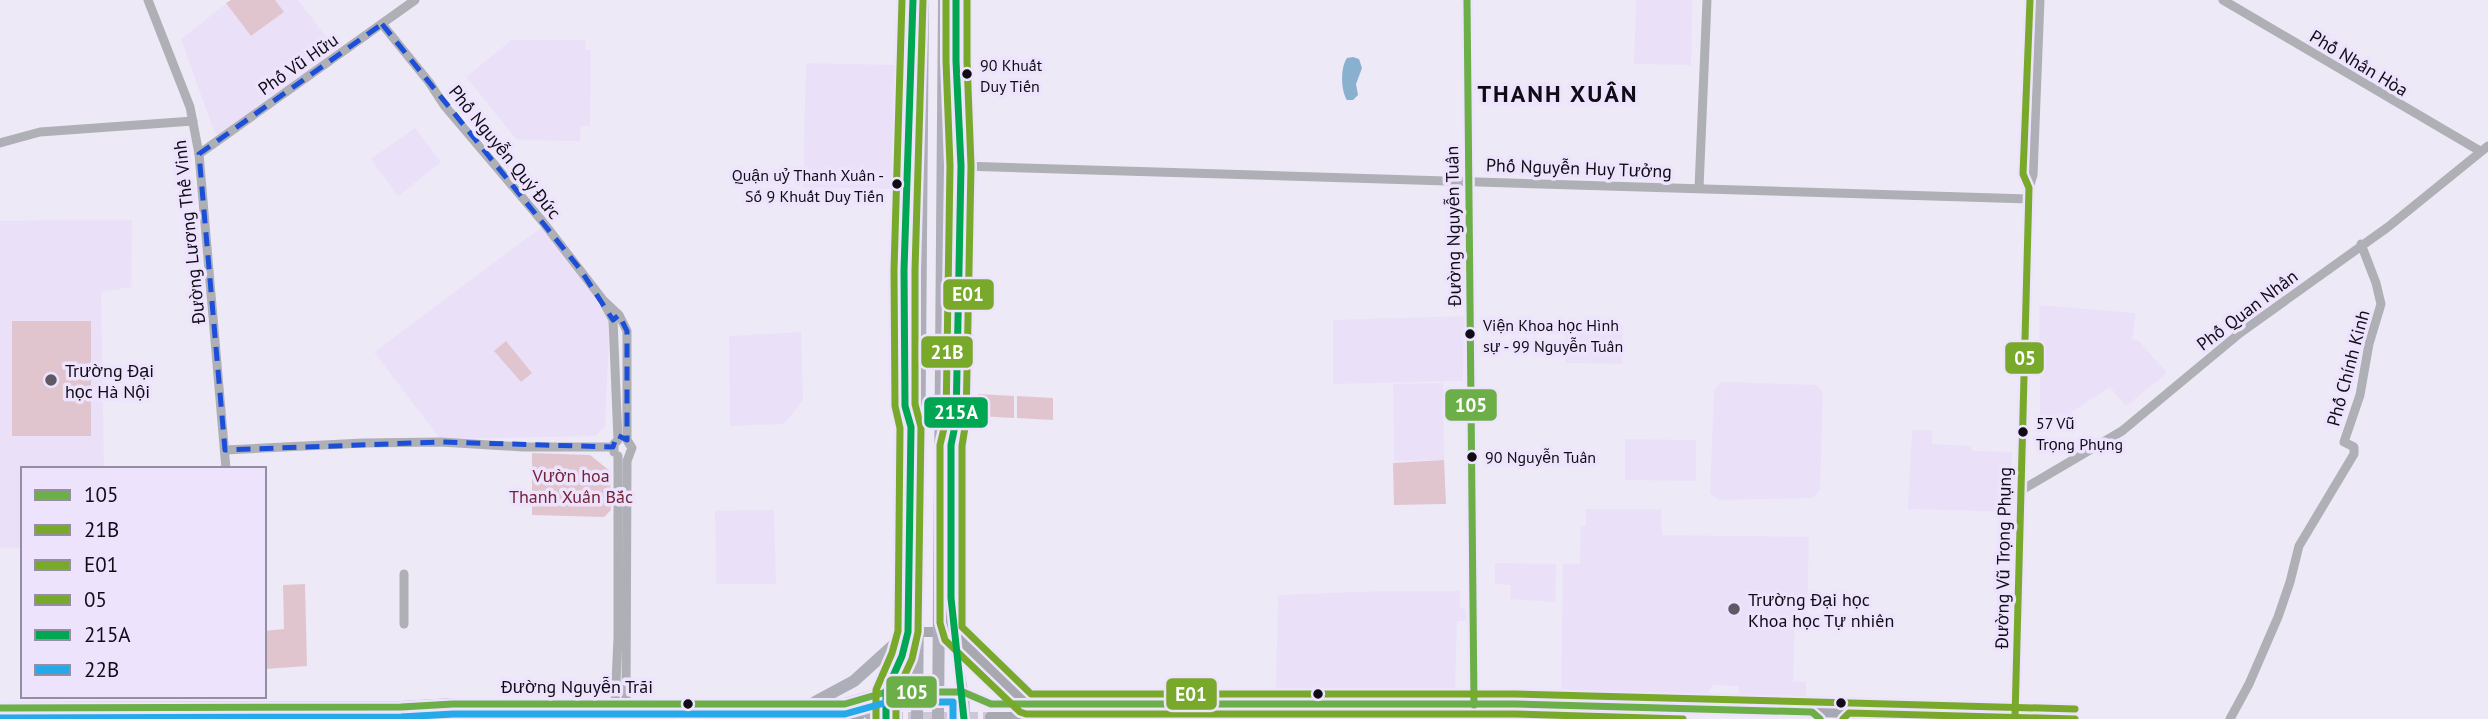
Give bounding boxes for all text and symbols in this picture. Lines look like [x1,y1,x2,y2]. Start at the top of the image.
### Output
street label: Phố Nhân Hòa [2306,25,2412,101]
street label: Phố Vũ Hữu [253,28,343,100]
place label: 90 Khuất Duy Tiến [980,55,1043,96]
marker: 90 Khuất Duy Tiến [960,67,974,81]
district label: THANH XUÂN [1477,78,1639,109]
street label: Phố Nguyễn Quý Đức [444,80,566,224]
street label: Đường Lương Thế Vinh [168,139,210,326]
street label: Đường Nguyễn Tuân [1440,146,1466,307]
street label: Phố Nguyễn Huy Tưởng [1486,153,1672,183]
place label: Quận uỷ Thanh Xuân - Số 9 Khuất Duy Tiến [732,165,884,206]
marker: Quận uỷ Thanh Xuân - Số 9 Khuất Duy Tiến [890,177,904,191]
street label: Phố Quan Nhân [2192,264,2302,356]
line badge: E01 [942,278,995,311]
text: E01 [952,282,984,306]
street label: Phố Chính Kinh [2321,307,2375,429]
place label: Viện Khoa học Hình sự - 99 Nguyễn Tuân [1482,315,1623,356]
marker: Viện Khoa học Hình sự - 99 Nguyễn Tuân [1463,327,1477,341]
line badge: 21B [920,335,974,369]
text: 21B [931,340,963,364]
line badge: 05 [2004,341,2045,375]
text: 05 [2014,346,2036,370]
place label: Trường Đại học Hà Nội [65,359,154,403]
marker: Trường Đại học Hà Nội [43,372,59,388]
line badge: 105 [1444,388,1498,422]
text: 105 [1455,393,1487,417]
line badge: 215A [923,396,989,429]
text: 215A [934,400,978,424]
place label: 57 Vũ Trọng Phụng [2036,413,2123,454]
marker: 57 Vũ Trọng Phụng [2016,425,2030,439]
place label: 90 Nguyễn Tuân [1485,447,1596,467]
marker: 90 Nguyễn Tuân [1465,450,1479,464]
park label: Vườn hoa Thanh Xuân Bắc [509,464,633,508]
legend [21,467,266,698]
street label: Đường Vũ Trọng Phụng [1990,467,2016,650]
text: 105 [84,481,118,508]
text: 21B [84,516,119,543]
text: E01 [84,551,118,578]
text: 05 [84,586,107,613]
place label: Trường Đại học Khoa học Tự nhiên [1748,588,1894,632]
marker: Trường Đại học Khoa học Tự nhiên [1726,601,1742,617]
text: 215A [84,621,131,648]
text: 22B [84,656,119,683]
street label: Đường Nguyễn Trãi [500,675,653,698]
line badge: 105 [885,675,938,709]
line badge: E01 [1165,677,1218,711]
text: 105 [896,680,928,704]
text: E01 [1175,682,1207,706]
unlabelled marker [1311,687,1325,701]
unlabelled marker [1834,696,1848,710]
unlabelled marker [681,697,695,711]

